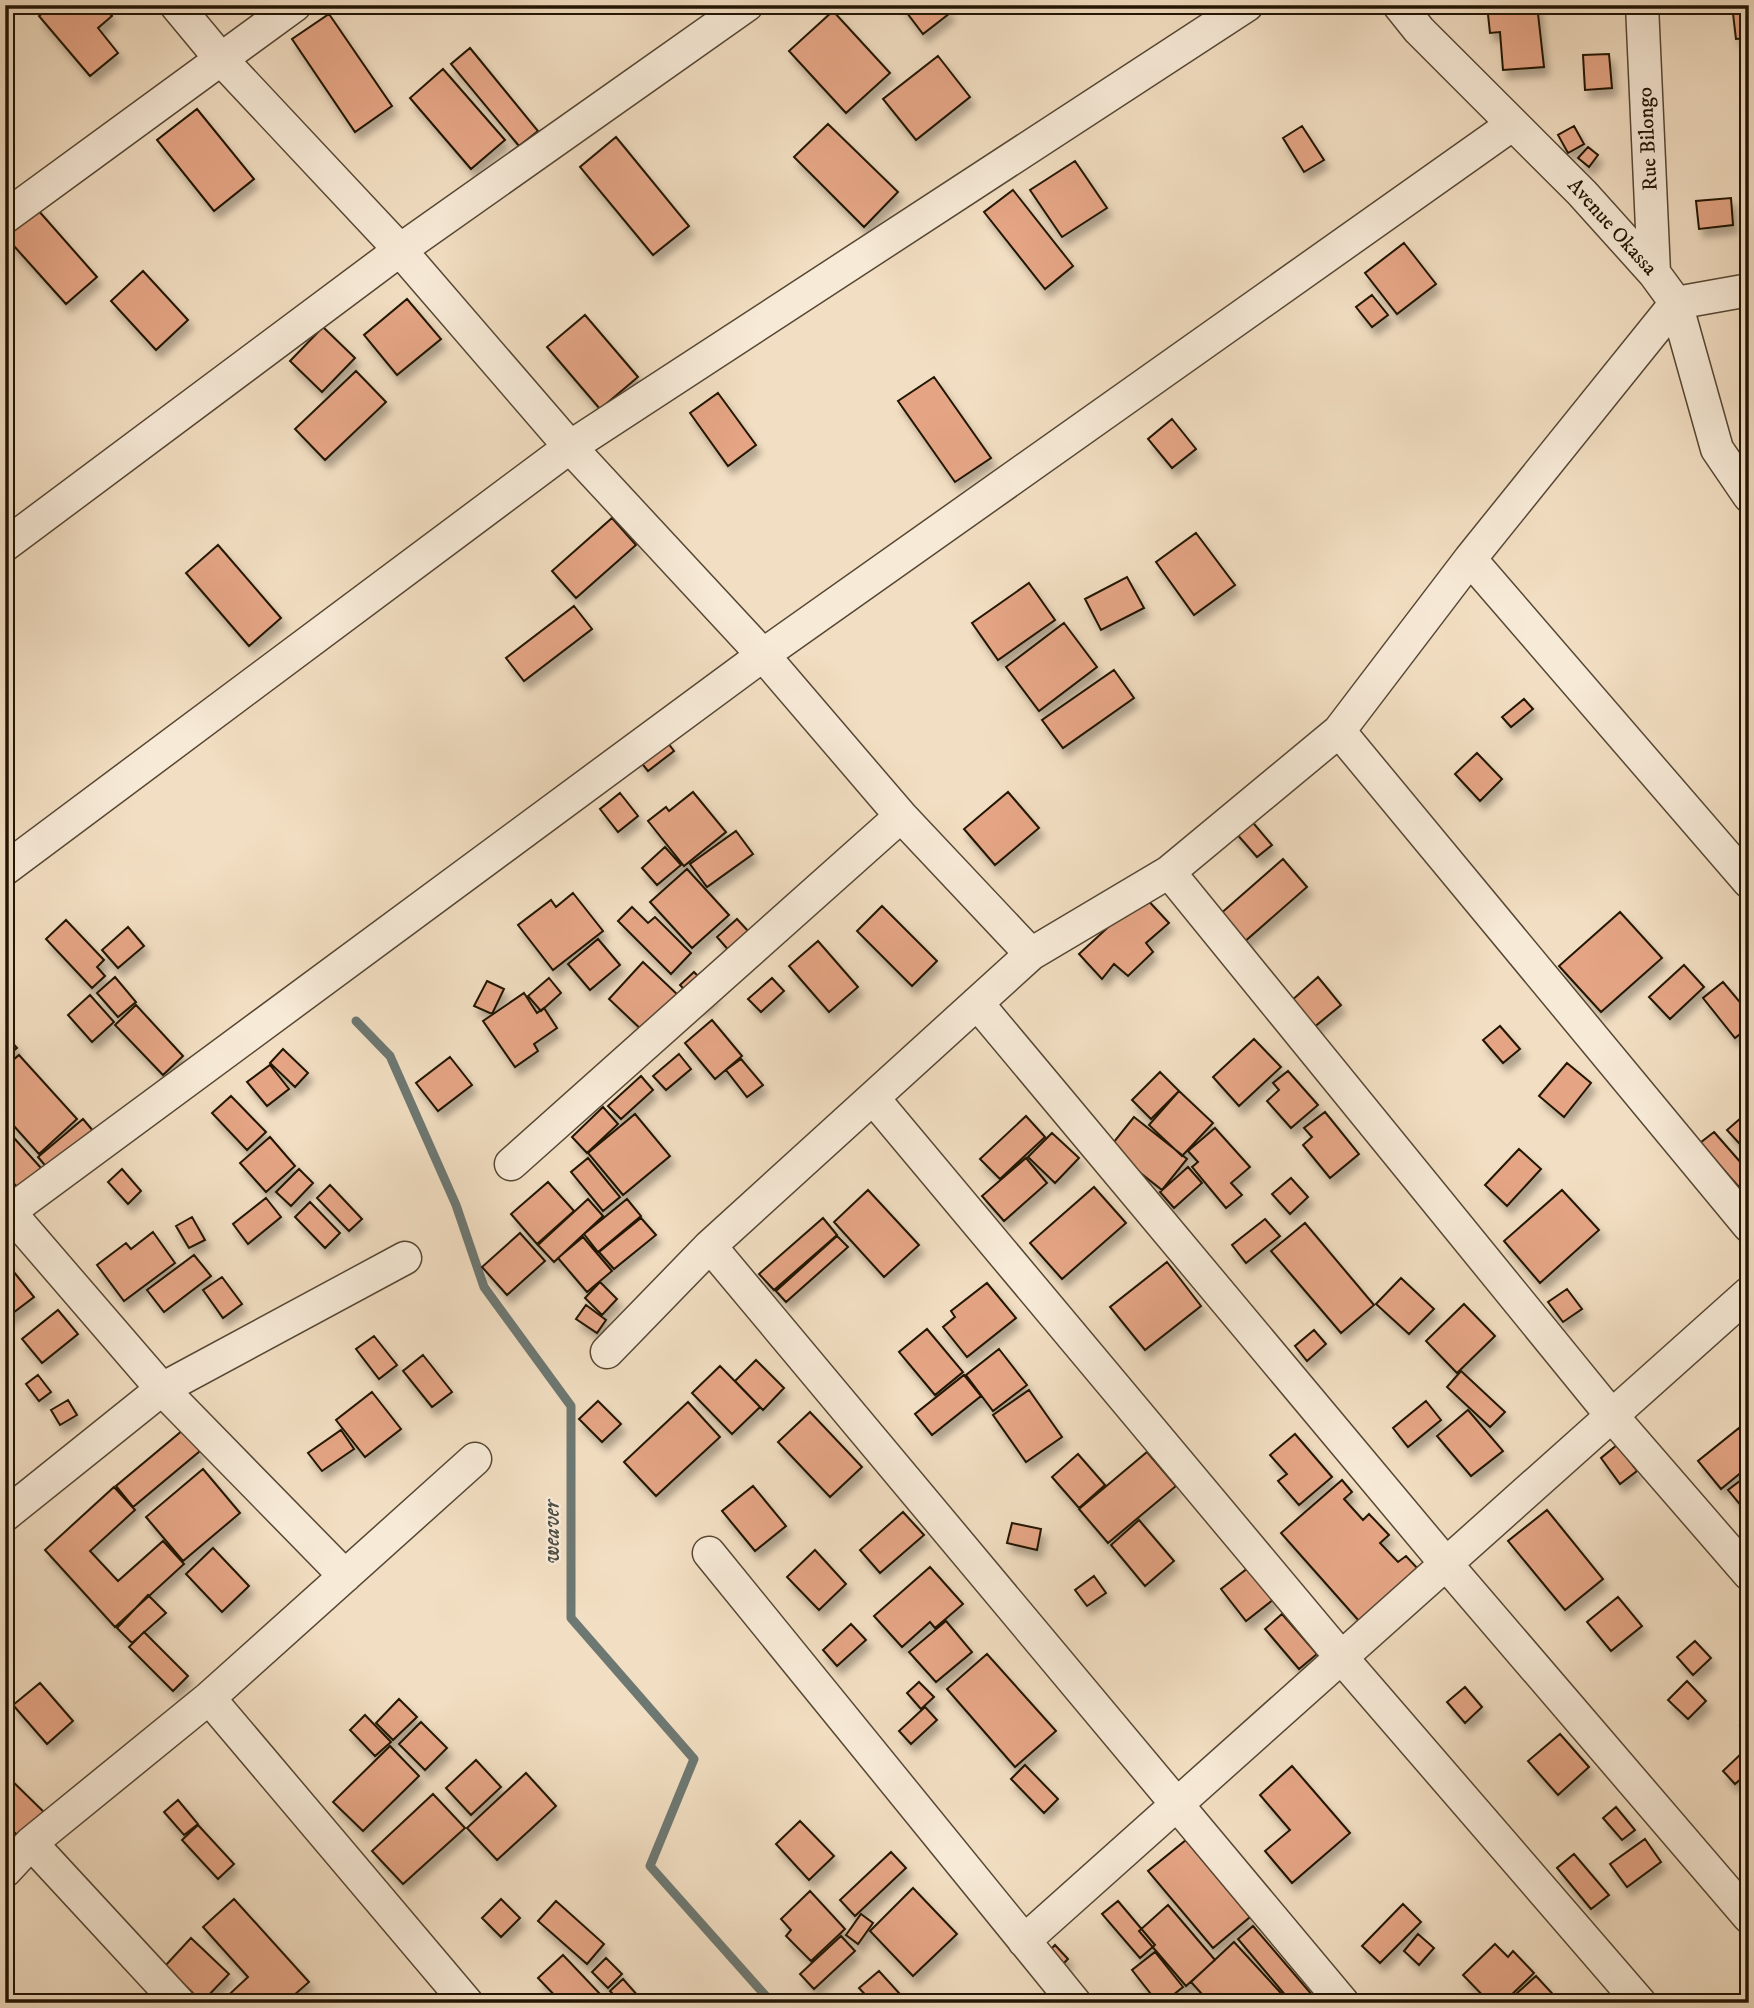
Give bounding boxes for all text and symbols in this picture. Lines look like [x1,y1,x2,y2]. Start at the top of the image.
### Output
street label: Rue Bilongo [1632,87,1664,191]
street label: Avenue Okassa [1561,173,1663,281]
water label: weaver [538,1499,567,1564]

